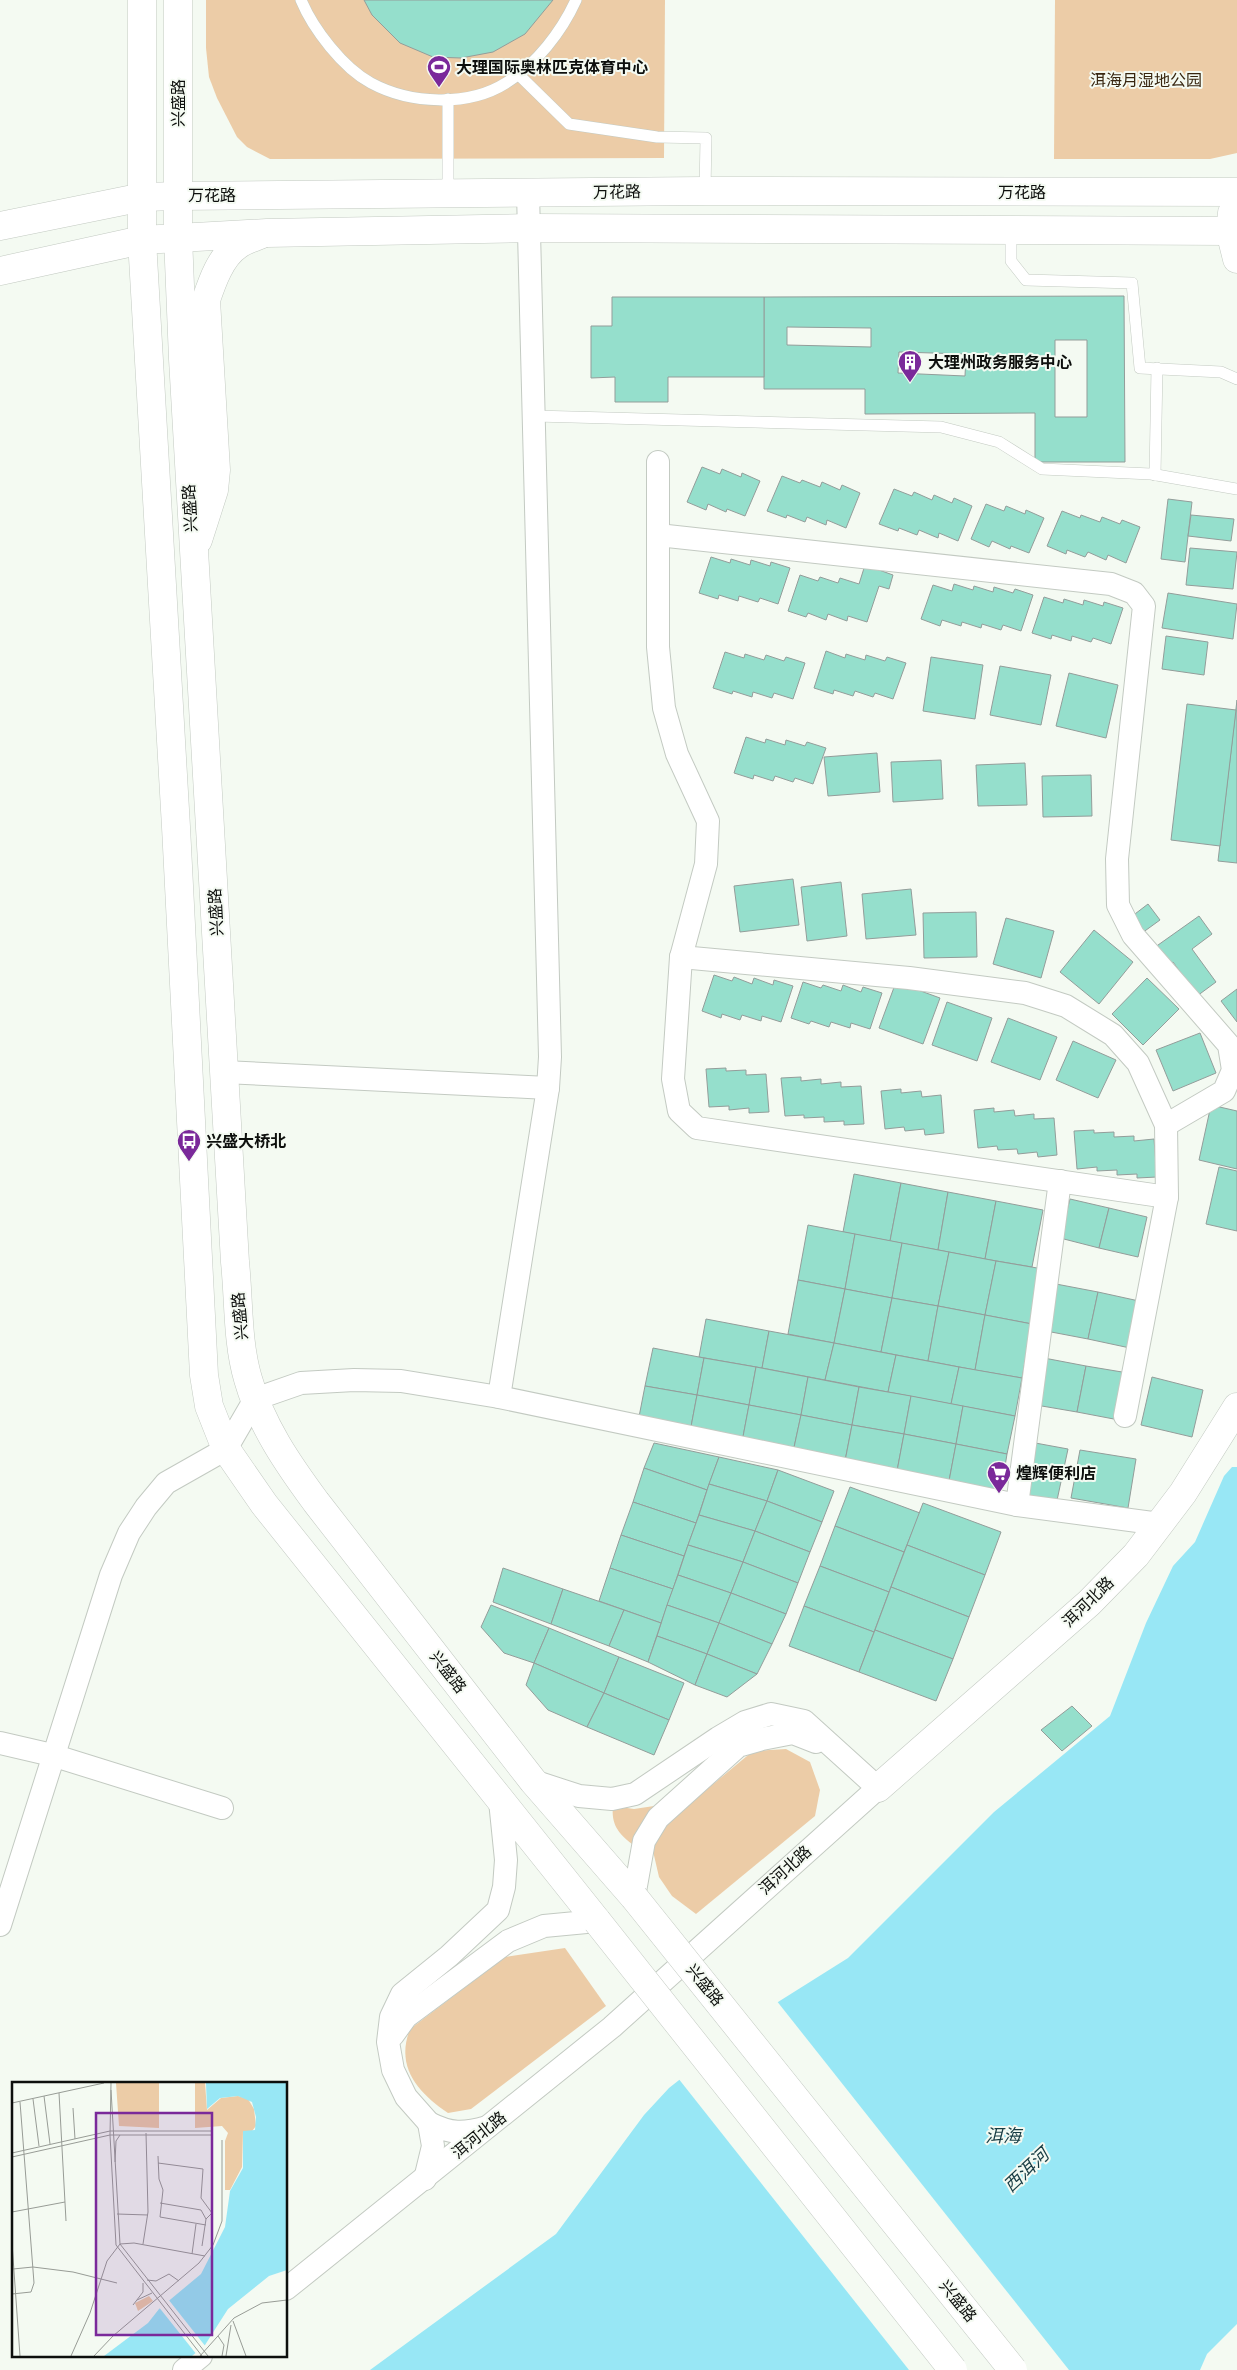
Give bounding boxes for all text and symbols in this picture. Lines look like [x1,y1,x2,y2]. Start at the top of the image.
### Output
sports icon: 大理国际奥林匹克体育中心 [426,54,452,88]
place label: 大理国际奥林匹克体育中心 [456,58,648,77]
park label: 洱海月湿地公园 [1090,71,1202,90]
street label: 兴盛路 [169,79,188,127]
street label: 万花路 [593,182,641,202]
street label: 万花路 [998,183,1046,202]
street label: 万花路 [188,186,236,205]
building icon: 大理州政务服务中心 [897,349,923,383]
place label: 大理州政务服务中心 [928,353,1072,372]
street label: 兴盛路 [179,484,201,532]
street label: 兴盛路 [205,888,227,936]
bus stop icon: 兴盛大桥北 [176,1128,202,1162]
place label: 兴盛大桥北 [206,1132,286,1151]
street label: 兴盛路 [228,1291,252,1341]
supermarket icon: 煌辉便利店 [986,1460,1012,1494]
place label: 煌辉便利店 [1016,1464,1096,1483]
street label: 洱河北路 [1058,1573,1118,1631]
street label: 兴盛路 [426,1647,470,1697]
street label: 洱河北路 [755,1842,815,1898]
street label: 兴盛路 [683,1960,727,2010]
inset map [12,2082,288,2358]
street label: 洱河北路 [448,2107,510,2163]
water label: 洱海 [985,2125,1024,2146]
water label: 西洱河 [999,2142,1055,2196]
street label: 兴盛路 [936,2276,980,2326]

